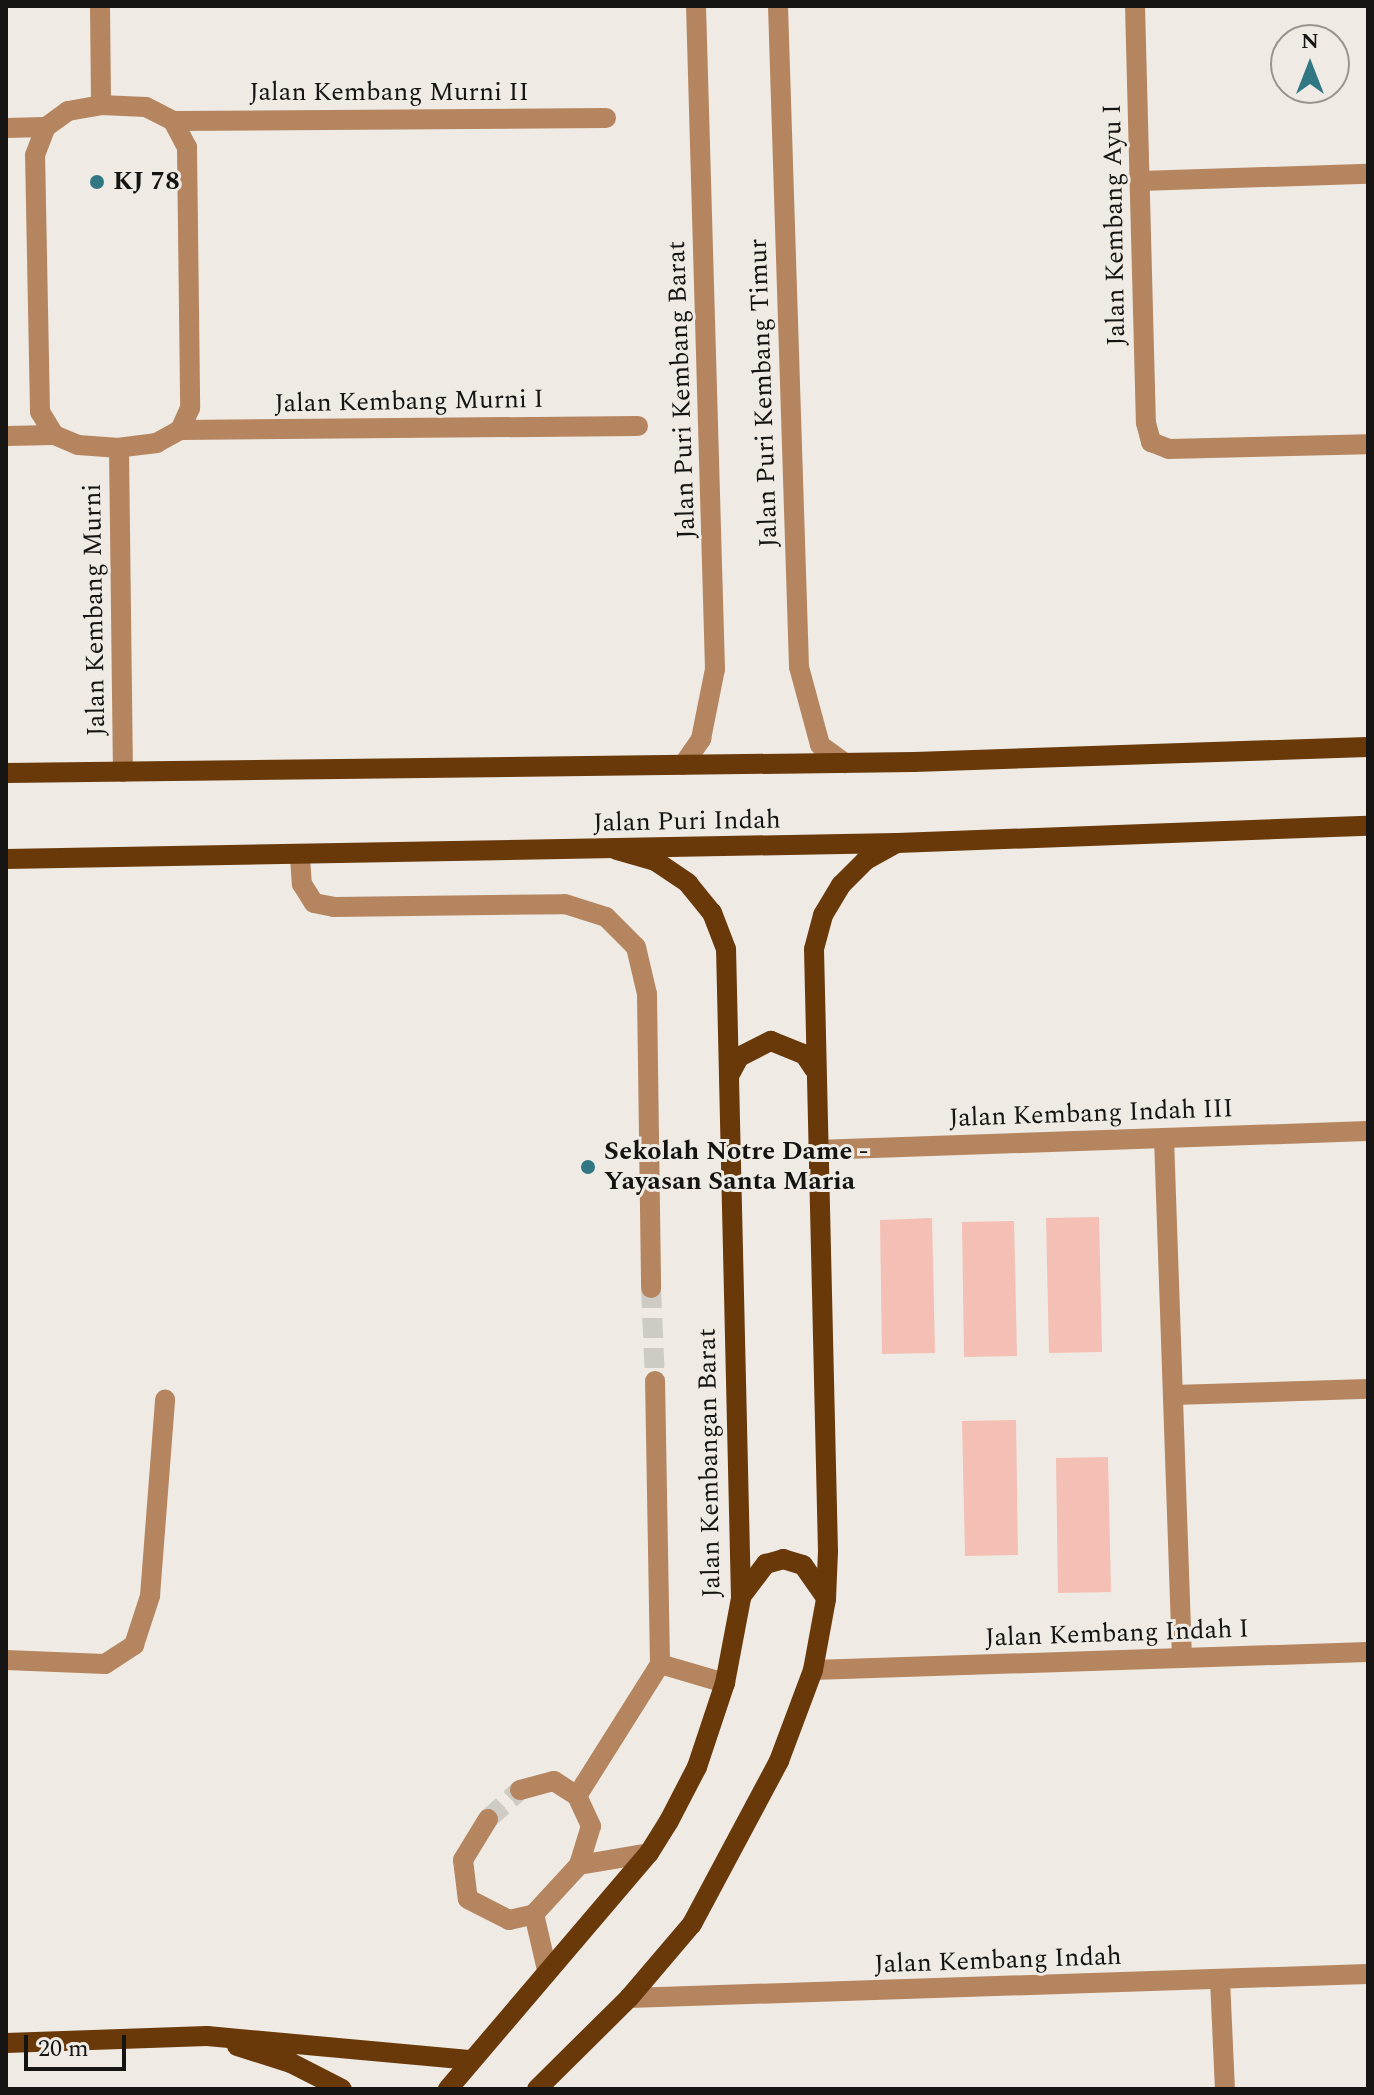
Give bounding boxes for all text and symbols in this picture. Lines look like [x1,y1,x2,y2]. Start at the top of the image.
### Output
north arrow [1270,24,1350,104]
text: N [1301,25,1319,58]
street label: Jalan Kembang Murni II [249,77,529,109]
street label: Jalan Kembang Ayu I [1097,104,1133,346]
place label: KJ 78 [113,166,180,198]
marker: KJ 78 [88,173,106,191]
street label: Jalan Puri Kembang Timur [743,238,785,548]
street label: Jalan Puri Kembang Barat [661,240,703,540]
street label: Jalan Kembang Murni I [274,384,544,420]
street label: Jalan Kembang Murni [77,483,113,737]
street label: Jalan Puri Indah [593,805,781,839]
street label: Jalan Kembang Indah III [948,1093,1234,1135]
place label: Sekolah Notre Dame - Yayasan Santa Maria [604,1136,868,1198]
marker: Sekolah Notre Dame - Yayasan Santa Maria [579,1158,597,1176]
street label: Jalan Kembangan Barat [692,1328,728,1598]
street label: Jalan Kembang Indah I [985,1614,1249,1654]
street label: Jalan Kembang Indah [874,1941,1122,1981]
scale bar [28,2019,130,2069]
text: 20 m [38,2031,89,2067]

